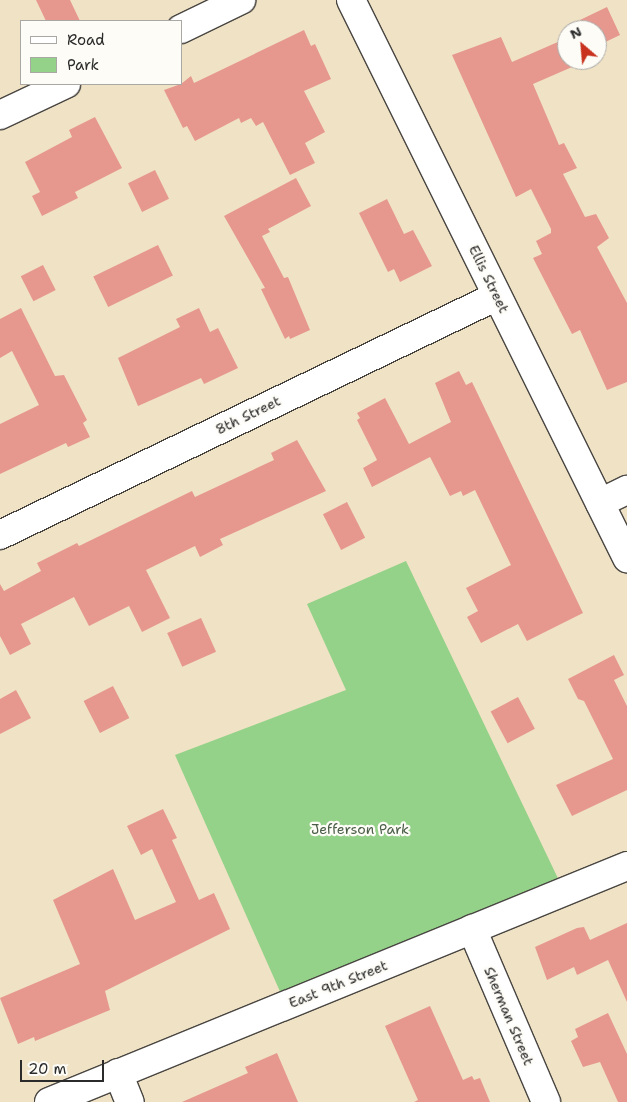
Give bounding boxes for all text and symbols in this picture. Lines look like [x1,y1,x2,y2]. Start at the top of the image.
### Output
legend [20,20,182,85]
north arrow [557,20,607,70]
text: N [567,22,585,43]
text: Road [67,30,105,50]
text: Park [67,55,99,75]
street label: Ellis Street [465,242,513,316]
street label: 8th Street [213,392,283,438]
park label: Jefferson Park [311,821,409,837]
street label: East 9th Street [286,957,390,1011]
street label: Sherman Street [481,964,537,1068]
scale bar [22,1050,106,1082]
text: 20 m [28,1059,67,1079]

